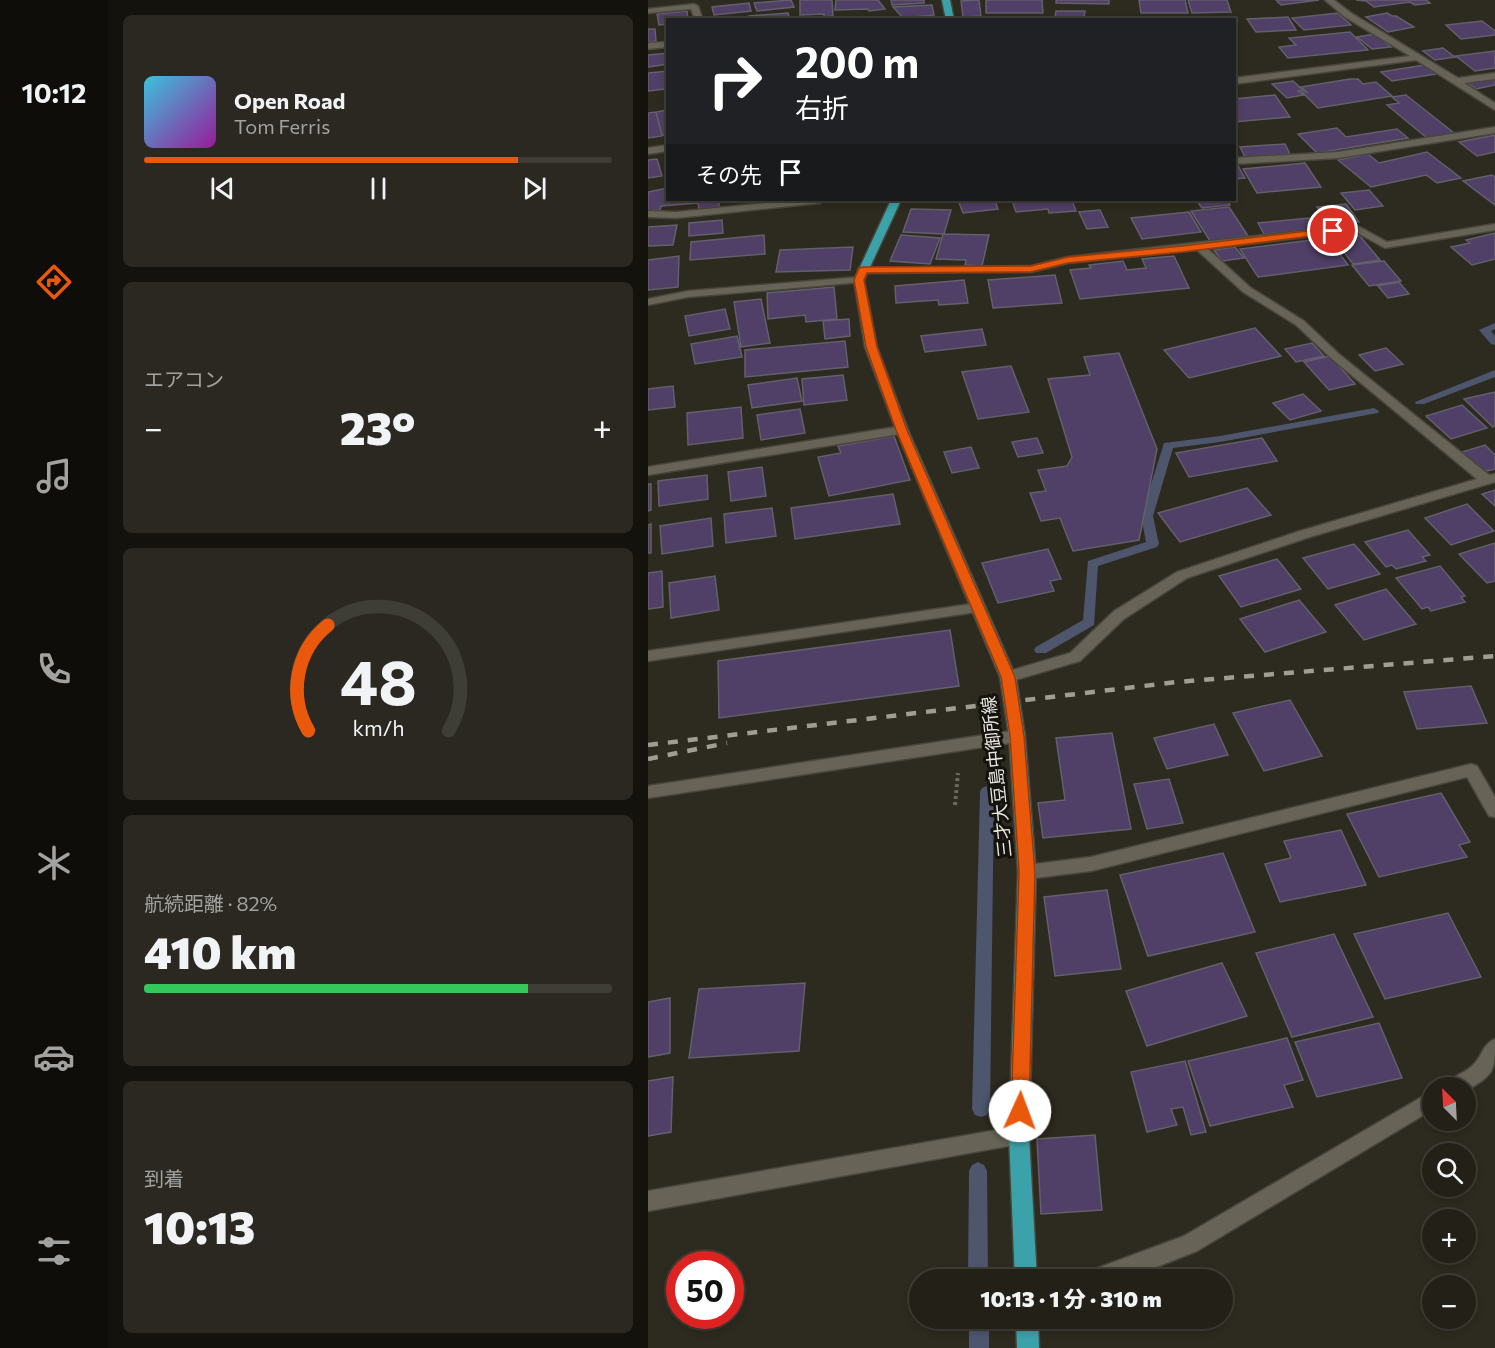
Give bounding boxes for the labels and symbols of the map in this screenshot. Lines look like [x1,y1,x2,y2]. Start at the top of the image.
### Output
pin [1307,205,1358,256]
street label: 三才大豆島中御所線 [977,695,1015,859]
north arrow [1422,1077,1476,1131]
position arrow [988,1079,1052,1143]
speed limit sign: 50 [666,1251,744,1329]

